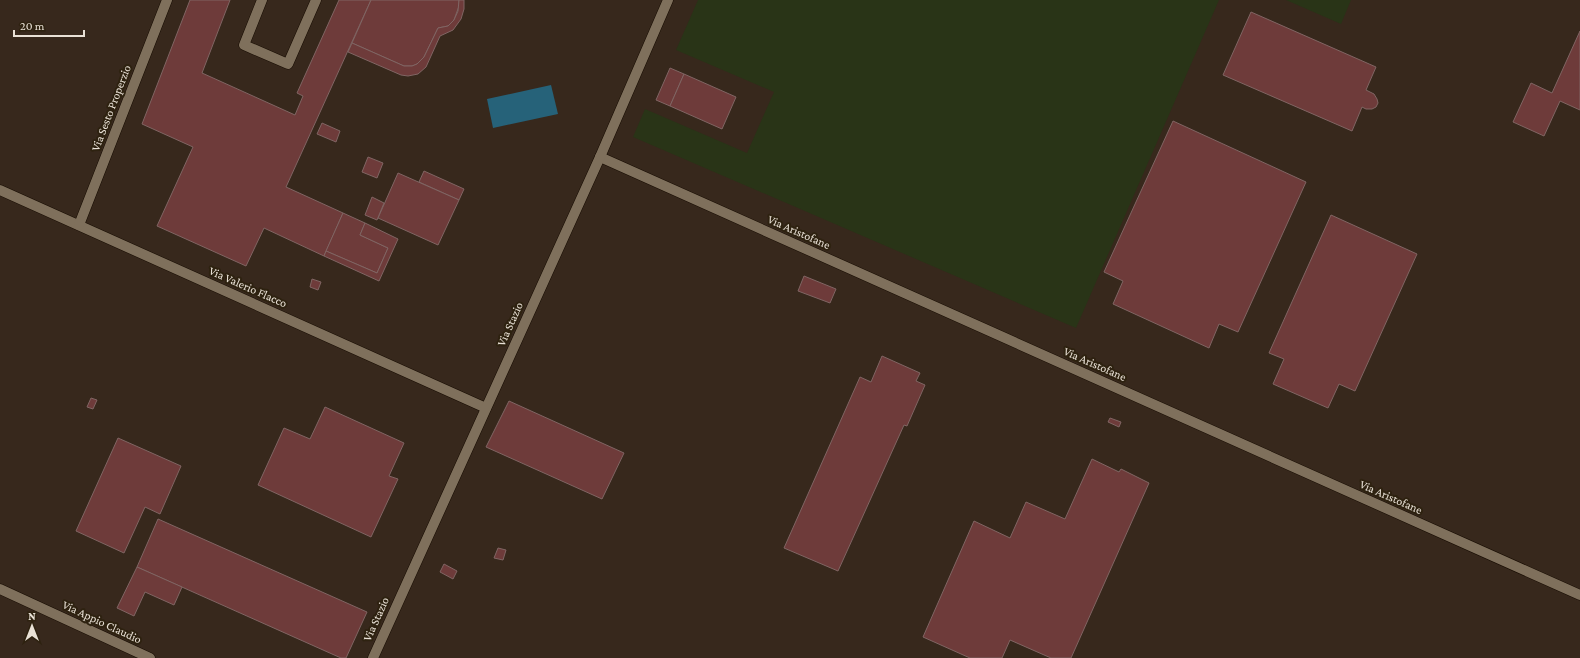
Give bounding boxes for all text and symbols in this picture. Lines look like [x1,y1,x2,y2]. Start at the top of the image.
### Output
scale bar [14,12,84,38]
text: 20 m [20,19,45,33]
street label: Via Sesto Properzio [88,63,134,153]
street label: Via Aristofane [765,212,833,252]
street label: Via Valerio Flacco [207,264,289,310]
street label: Via Stazio [494,300,526,348]
street label: Via Aristofane [1061,344,1129,384]
street label: Via Aristofane [1357,477,1425,517]
street label: Via Stazio [360,595,392,643]
street label: Via Appio Claudio [60,597,144,647]
north arrow [12,606,52,646]
text: N [28,610,36,622]

